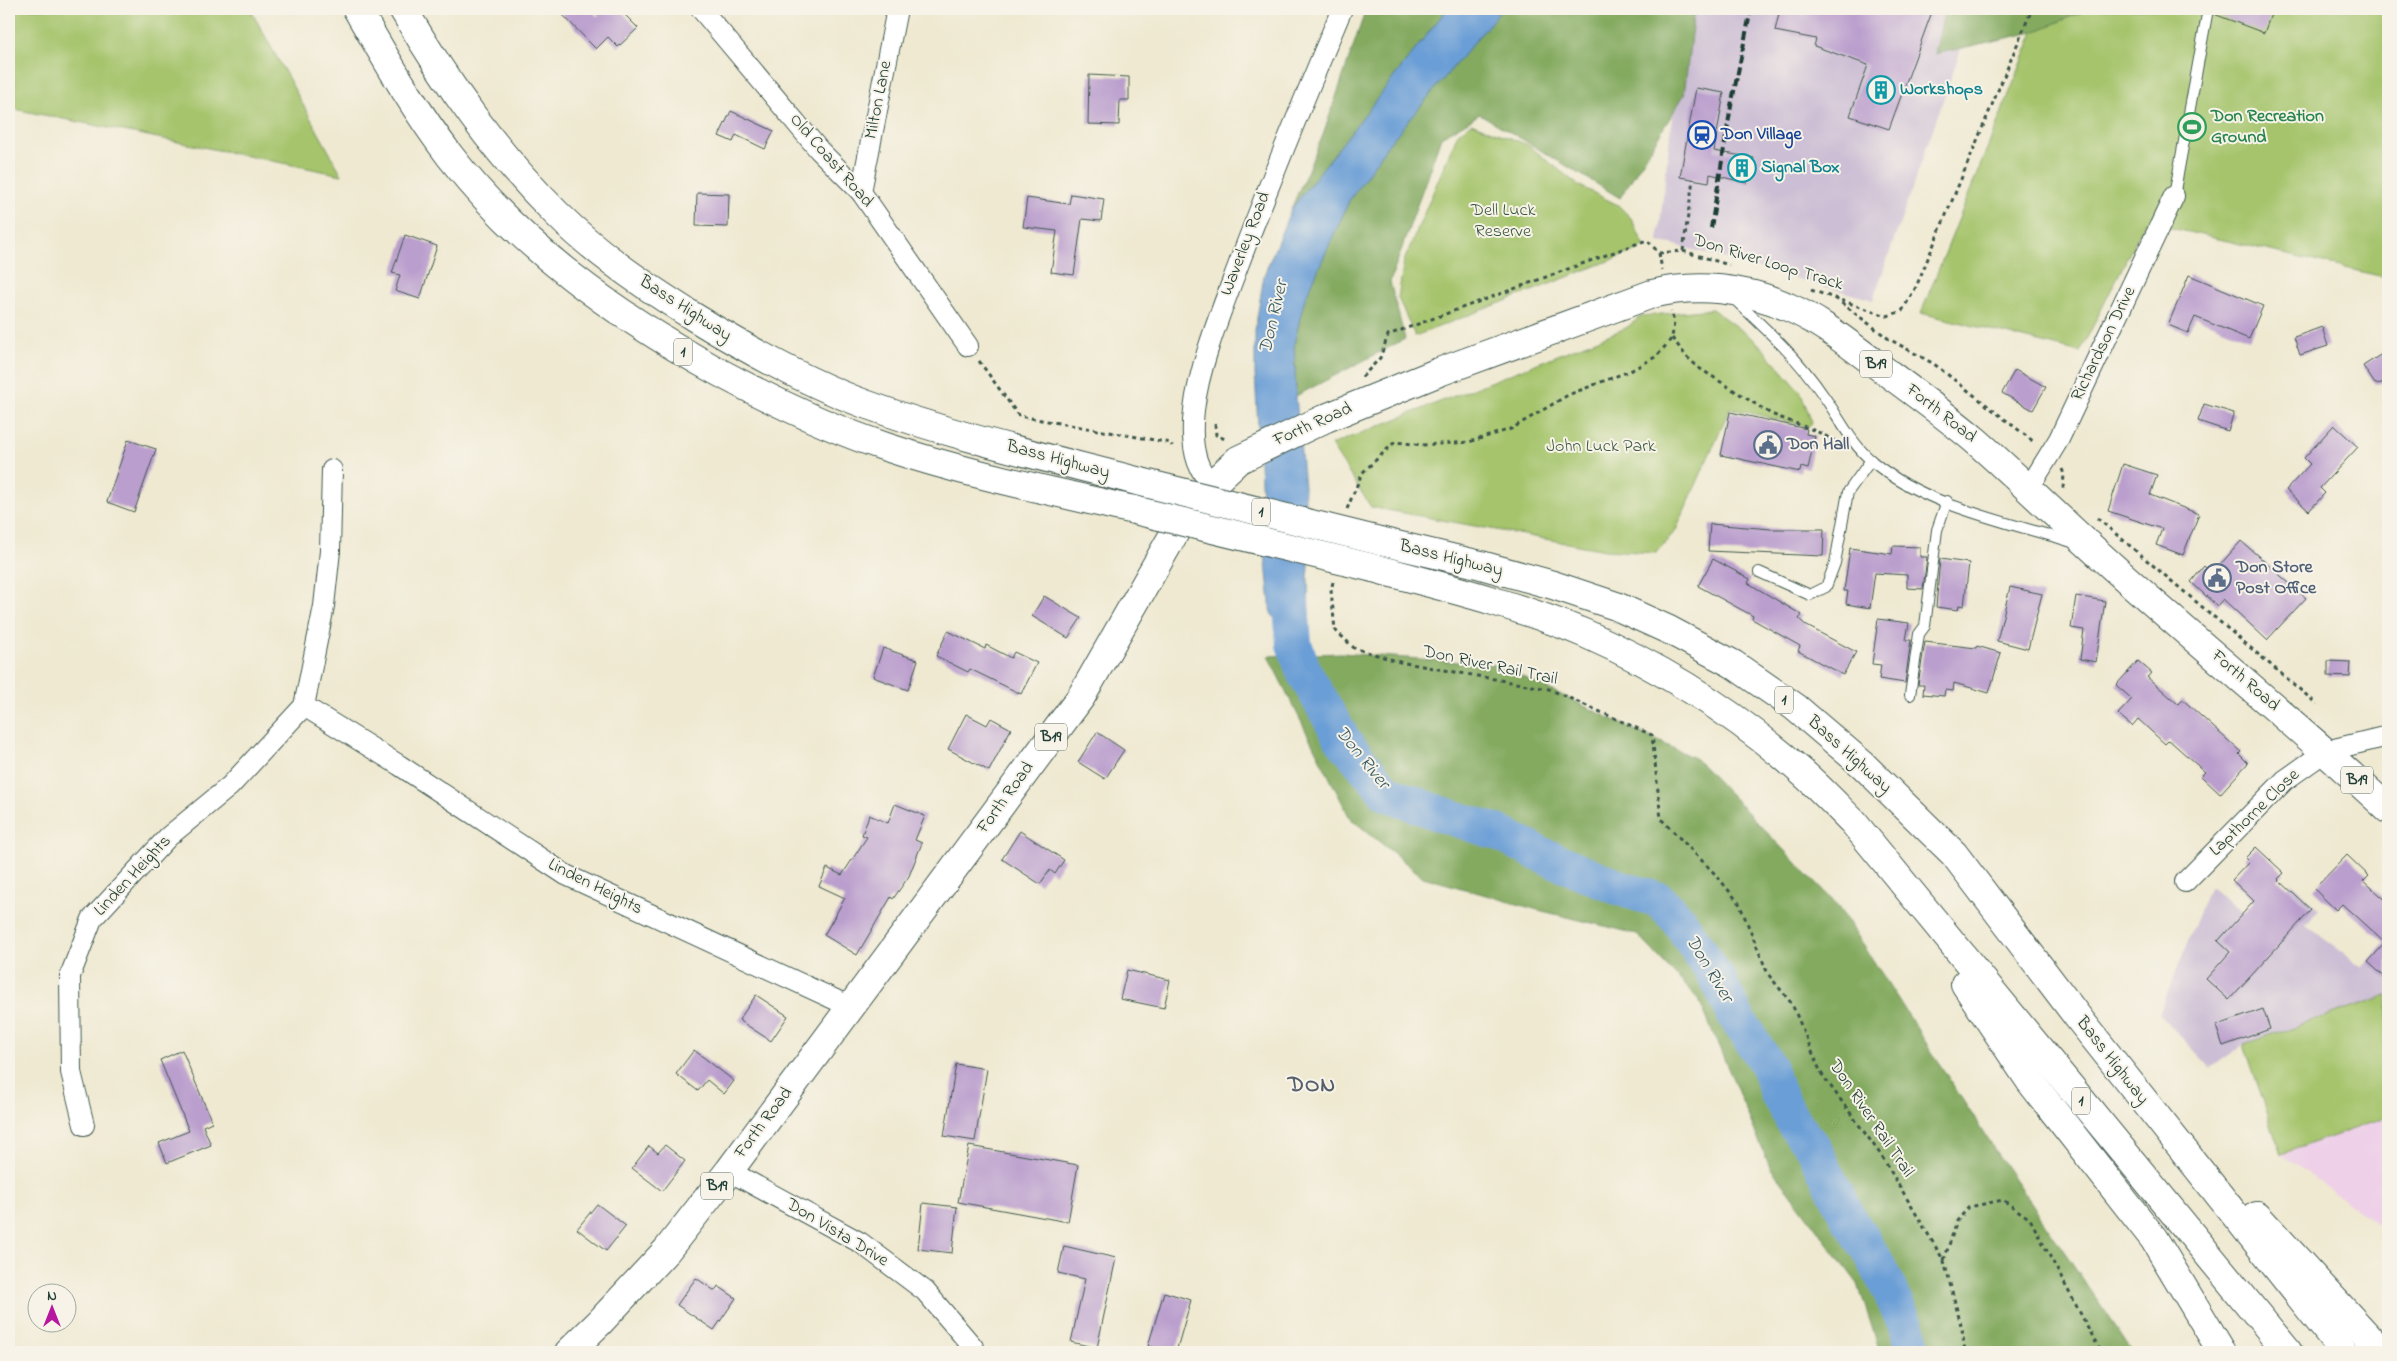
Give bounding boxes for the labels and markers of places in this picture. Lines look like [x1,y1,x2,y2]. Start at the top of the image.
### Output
building icon: Workshops [1866,75,1896,105]
place label: Workshops [1900,77,1983,103]
place label: Don Recreation Ground [2210,104,2324,151]
sports icon: Don Recreation Ground [2177,112,2207,142]
station icon: Don Village [1687,120,1717,150]
place label: Don Village [1720,122,1802,149]
building icon: Signal Box [1727,153,1757,183]
place label: Signal Box [1761,155,1840,182]
public building icon: Don Hall [1753,430,1783,460]
place label: Don Hall [1786,432,1849,458]
place label: Don Store Post Office [2235,555,2317,602]
public building icon: Don Store Post Office [2202,563,2232,593]

